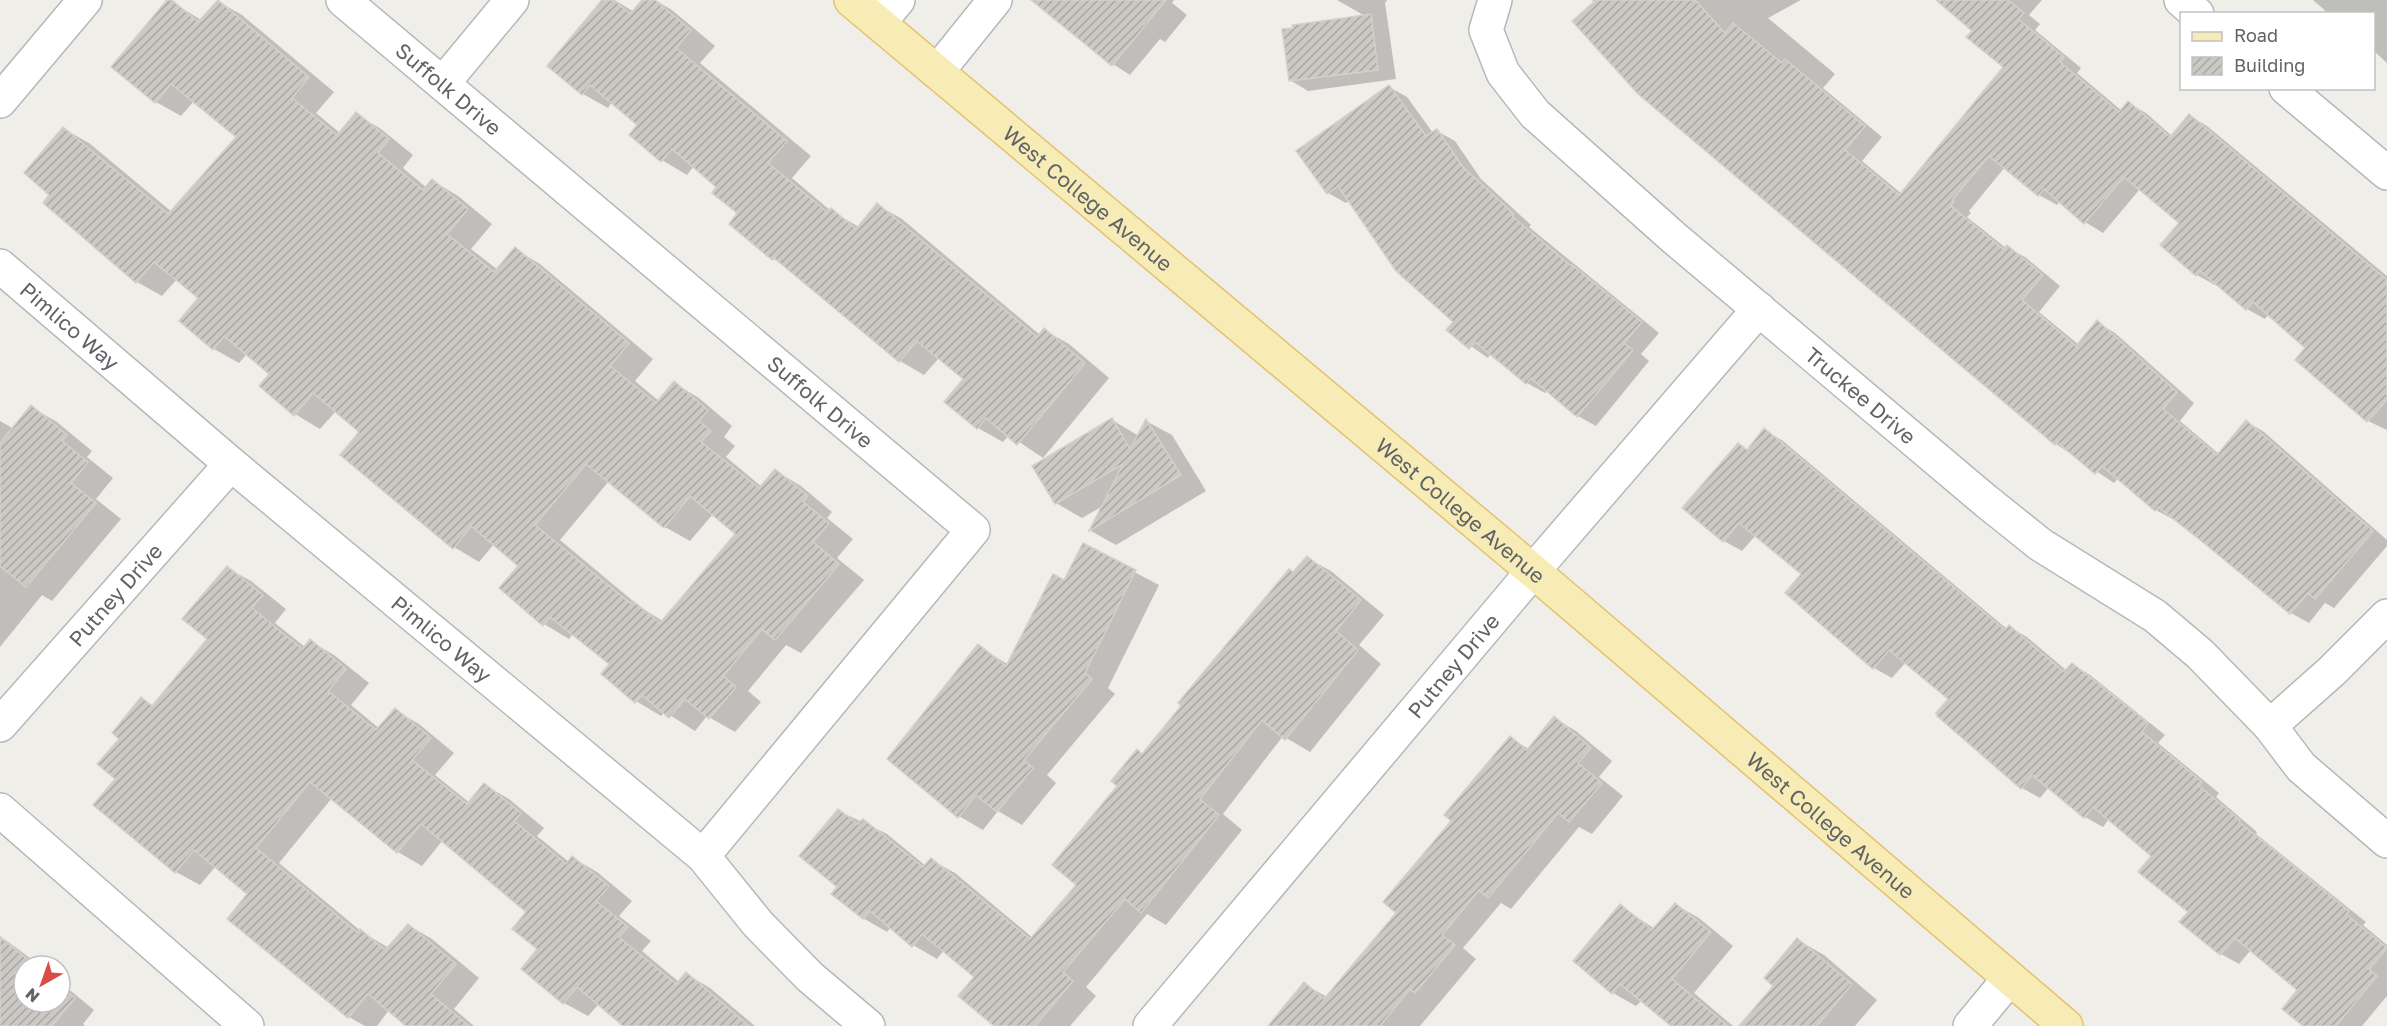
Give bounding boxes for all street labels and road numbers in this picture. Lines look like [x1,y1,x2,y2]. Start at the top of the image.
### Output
street label: Suffolk Drive [390,37,507,141]
street label: West College Avenue [998,120,1178,277]
street label: Pimlico Way [15,276,125,376]
street label: Truckee Drive [1800,341,1921,449]
street label: Suffolk Drive [762,350,879,454]
street label: West College Avenue [1370,432,1551,589]
street label: Putney Drive [63,538,168,651]
street label: Pimlico Way [386,590,497,688]
street label: Putney Drive [1402,608,1505,723]
street label: West College Avenue [1741,746,1920,904]

